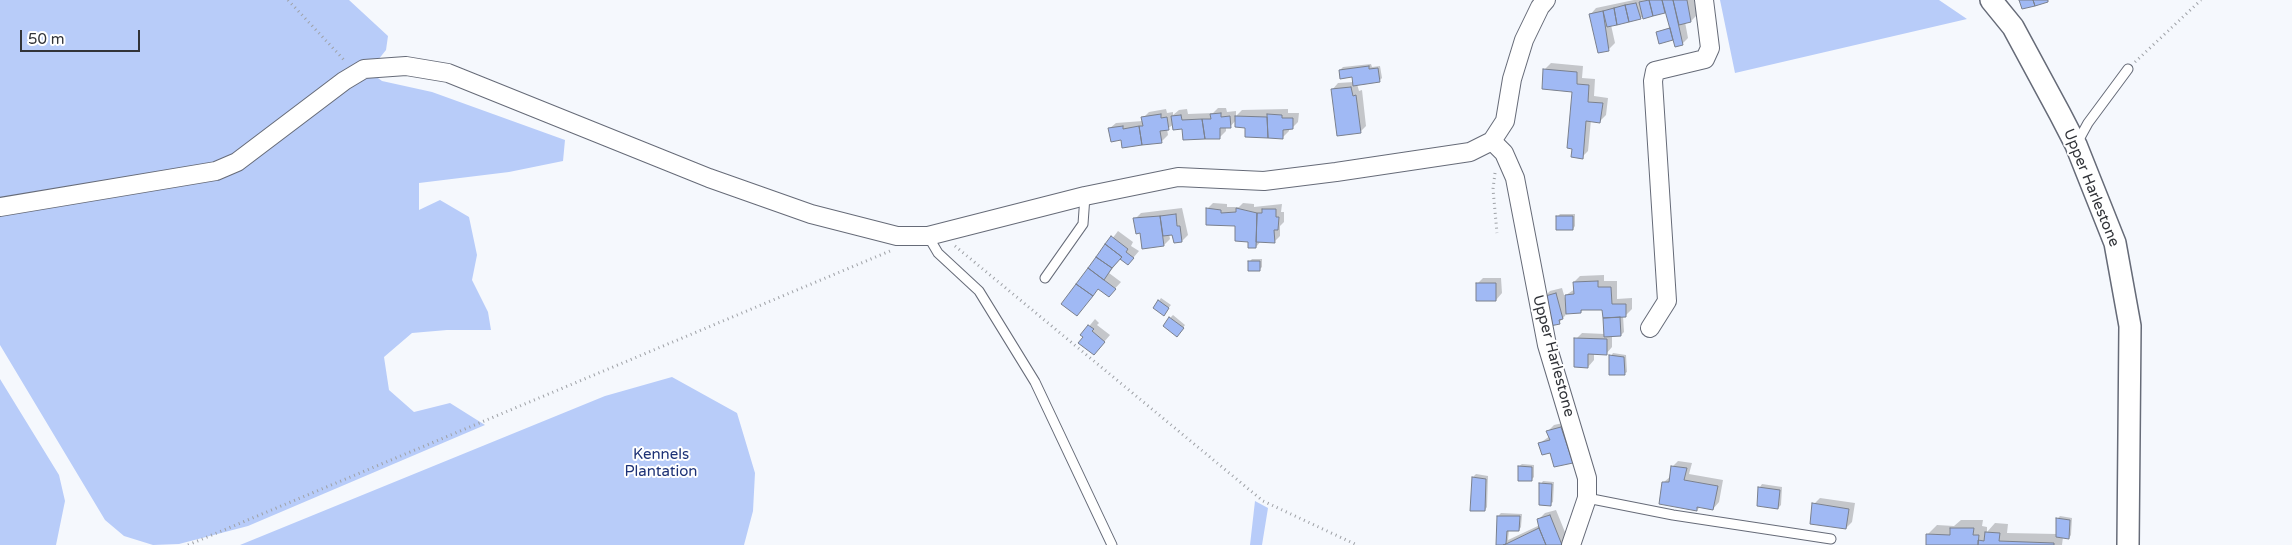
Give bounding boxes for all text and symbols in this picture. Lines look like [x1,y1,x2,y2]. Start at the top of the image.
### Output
scale bar [22,20,142,52]
text: 50 m [28,30,65,48]
street label: Upper Harlestone [2059,126,2123,250]
street label: Upper Harlestone [1528,293,1578,419]
park label: Kennels Plantation [625,446,697,481]

